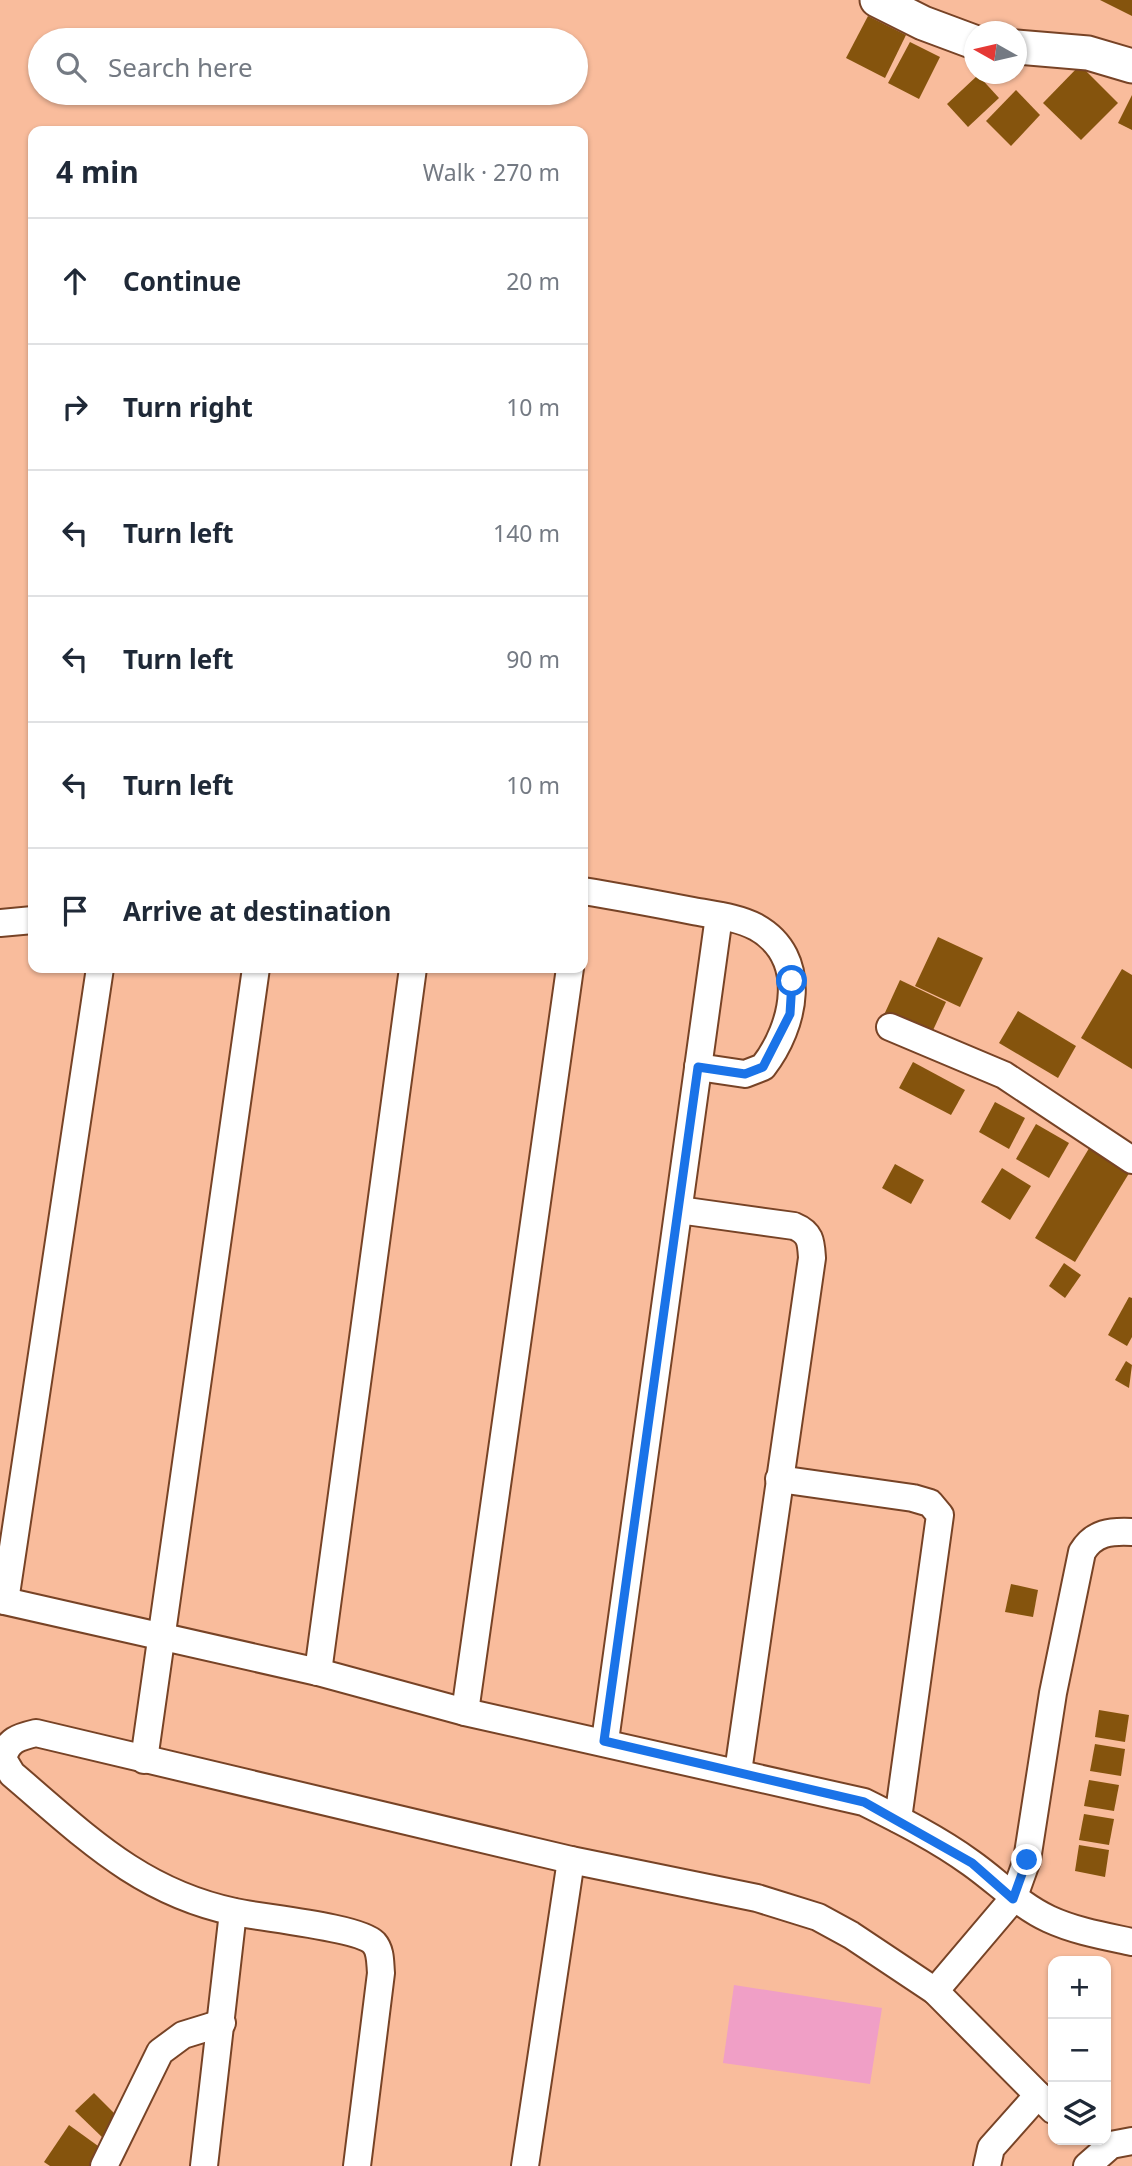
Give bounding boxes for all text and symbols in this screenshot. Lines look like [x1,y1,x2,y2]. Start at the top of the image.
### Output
north arrow [964,21,1027,84]
search box [28,28,588,105]
icon: search [52,48,90,86]
text: Search here [108,49,253,85]
text: 4 min [56,151,139,192]
text: Walk · 270 m [423,156,560,188]
icon: ahead [56,262,94,300]
text: Continue [123,263,241,299]
text: 20 m [506,265,560,297]
icon: right [56,388,94,426]
text: Turn right [123,389,253,425]
text: 10 m [506,391,560,423]
icon: left [56,514,94,552]
text: Turn left [123,515,234,551]
text: 140 m [493,517,560,549]
icon: left [56,640,94,678]
text: Turn left [123,641,234,677]
text: 90 m [506,643,560,675]
icon: left [56,766,94,804]
text: Turn left [123,767,234,803]
text: 10 m [506,769,560,801]
icon: arrive [56,892,94,930]
text: Arrive at destination [123,893,392,929]
route start [776,965,807,996]
route end [1011,1844,1042,1875]
map controls [1048,1956,1111,2145]
button: + [1048,1956,1111,2019]
button: − [1048,2019,1111,2082]
button: layers [1048,2082,1111,2145]

